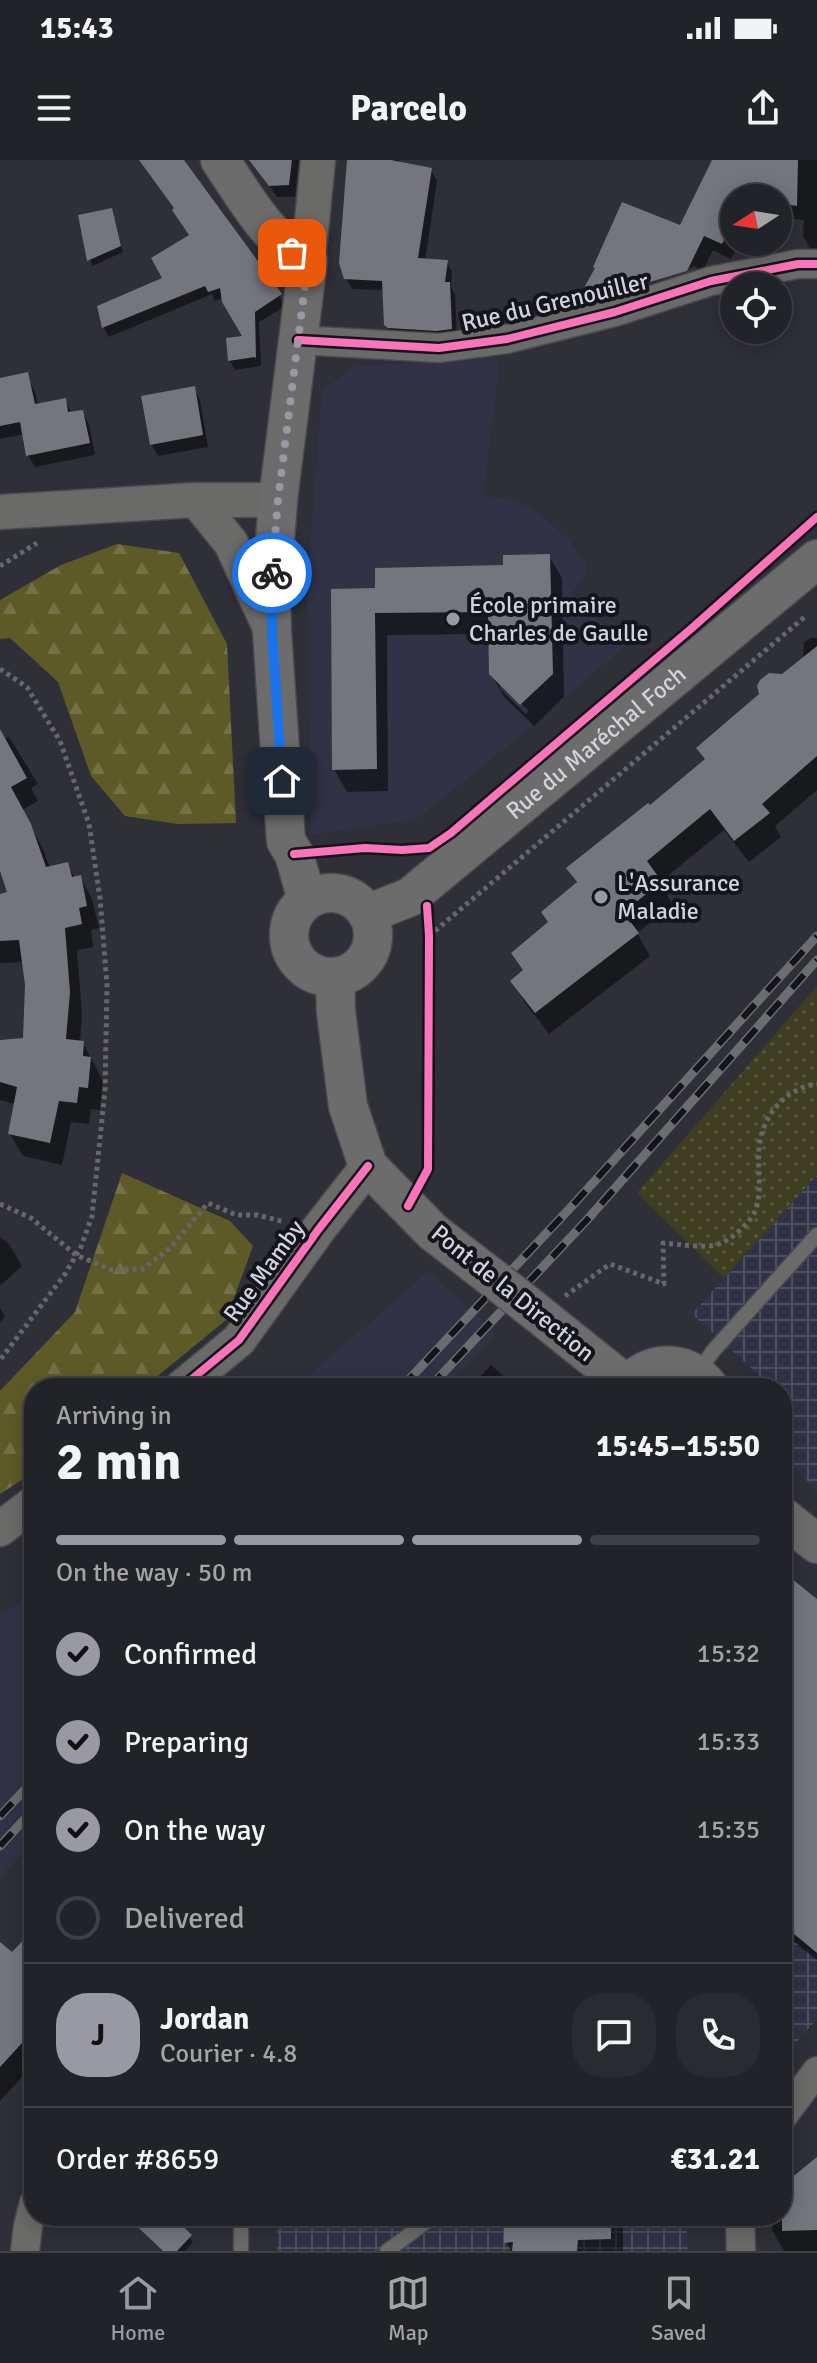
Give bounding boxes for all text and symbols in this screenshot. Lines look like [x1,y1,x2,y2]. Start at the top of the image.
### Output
text: 15:43 [40,10,114,47]
icon: menu [32,86,76,130]
text: Parcelo [350,86,467,131]
icon: share [741,86,785,130]
north arrow [720,184,792,256]
map controls [720,184,792,344]
pin [258,219,326,287]
icon: bag [270,231,314,275]
street label: Rue du Grenouiller [459,266,651,338]
button: locate [720,272,792,344]
courier [232,533,312,613]
icon: bike [250,551,294,595]
place label: École primaire Charles de Gaulle [469,590,649,648]
marker: École primaire Charles de Gaulle [444,610,462,628]
street label: Rue du Maréchal Foch [500,659,692,826]
pin [248,747,316,815]
icon: home [260,759,304,803]
place label: L'Assurance Maladie [617,868,740,926]
marker: L'Assurance Maladie [592,888,610,906]
street label: Rue Mamby [217,1214,311,1328]
street label: Pont de la Direction [425,1218,601,1368]
text: Arriving in [56,1400,172,1432]
text: 15:45–15:50 [596,1428,760,1465]
text: 2 min [56,1430,182,1494]
text: On the way · 50 m [56,1557,252,1589]
icon: check [56,1632,100,1676]
text: Confirmed [124,1636,257,1673]
text: 15:32 [697,1638,760,1670]
icon: check [56,1720,100,1764]
text: Preparing [124,1724,249,1761]
text: 15:33 [697,1726,760,1758]
icon: check [56,1808,100,1852]
text: On the way [124,1812,265,1849]
text: 15:35 [697,1814,760,1846]
text: Delivered [124,1900,245,1937]
button: chat [572,1993,656,2077]
button: phone [676,1993,760,2077]
text: Jordan [160,2001,249,2038]
text: J [91,2017,105,2054]
text: Courier · 4.8 [160,2038,297,2070]
text: Order #8659 [56,2141,219,2178]
text: €31.21 [670,2141,760,2178]
tab: Home [110,2271,165,2346]
tab: Map [386,2271,430,2346]
tab: Saved [651,2271,707,2346]

